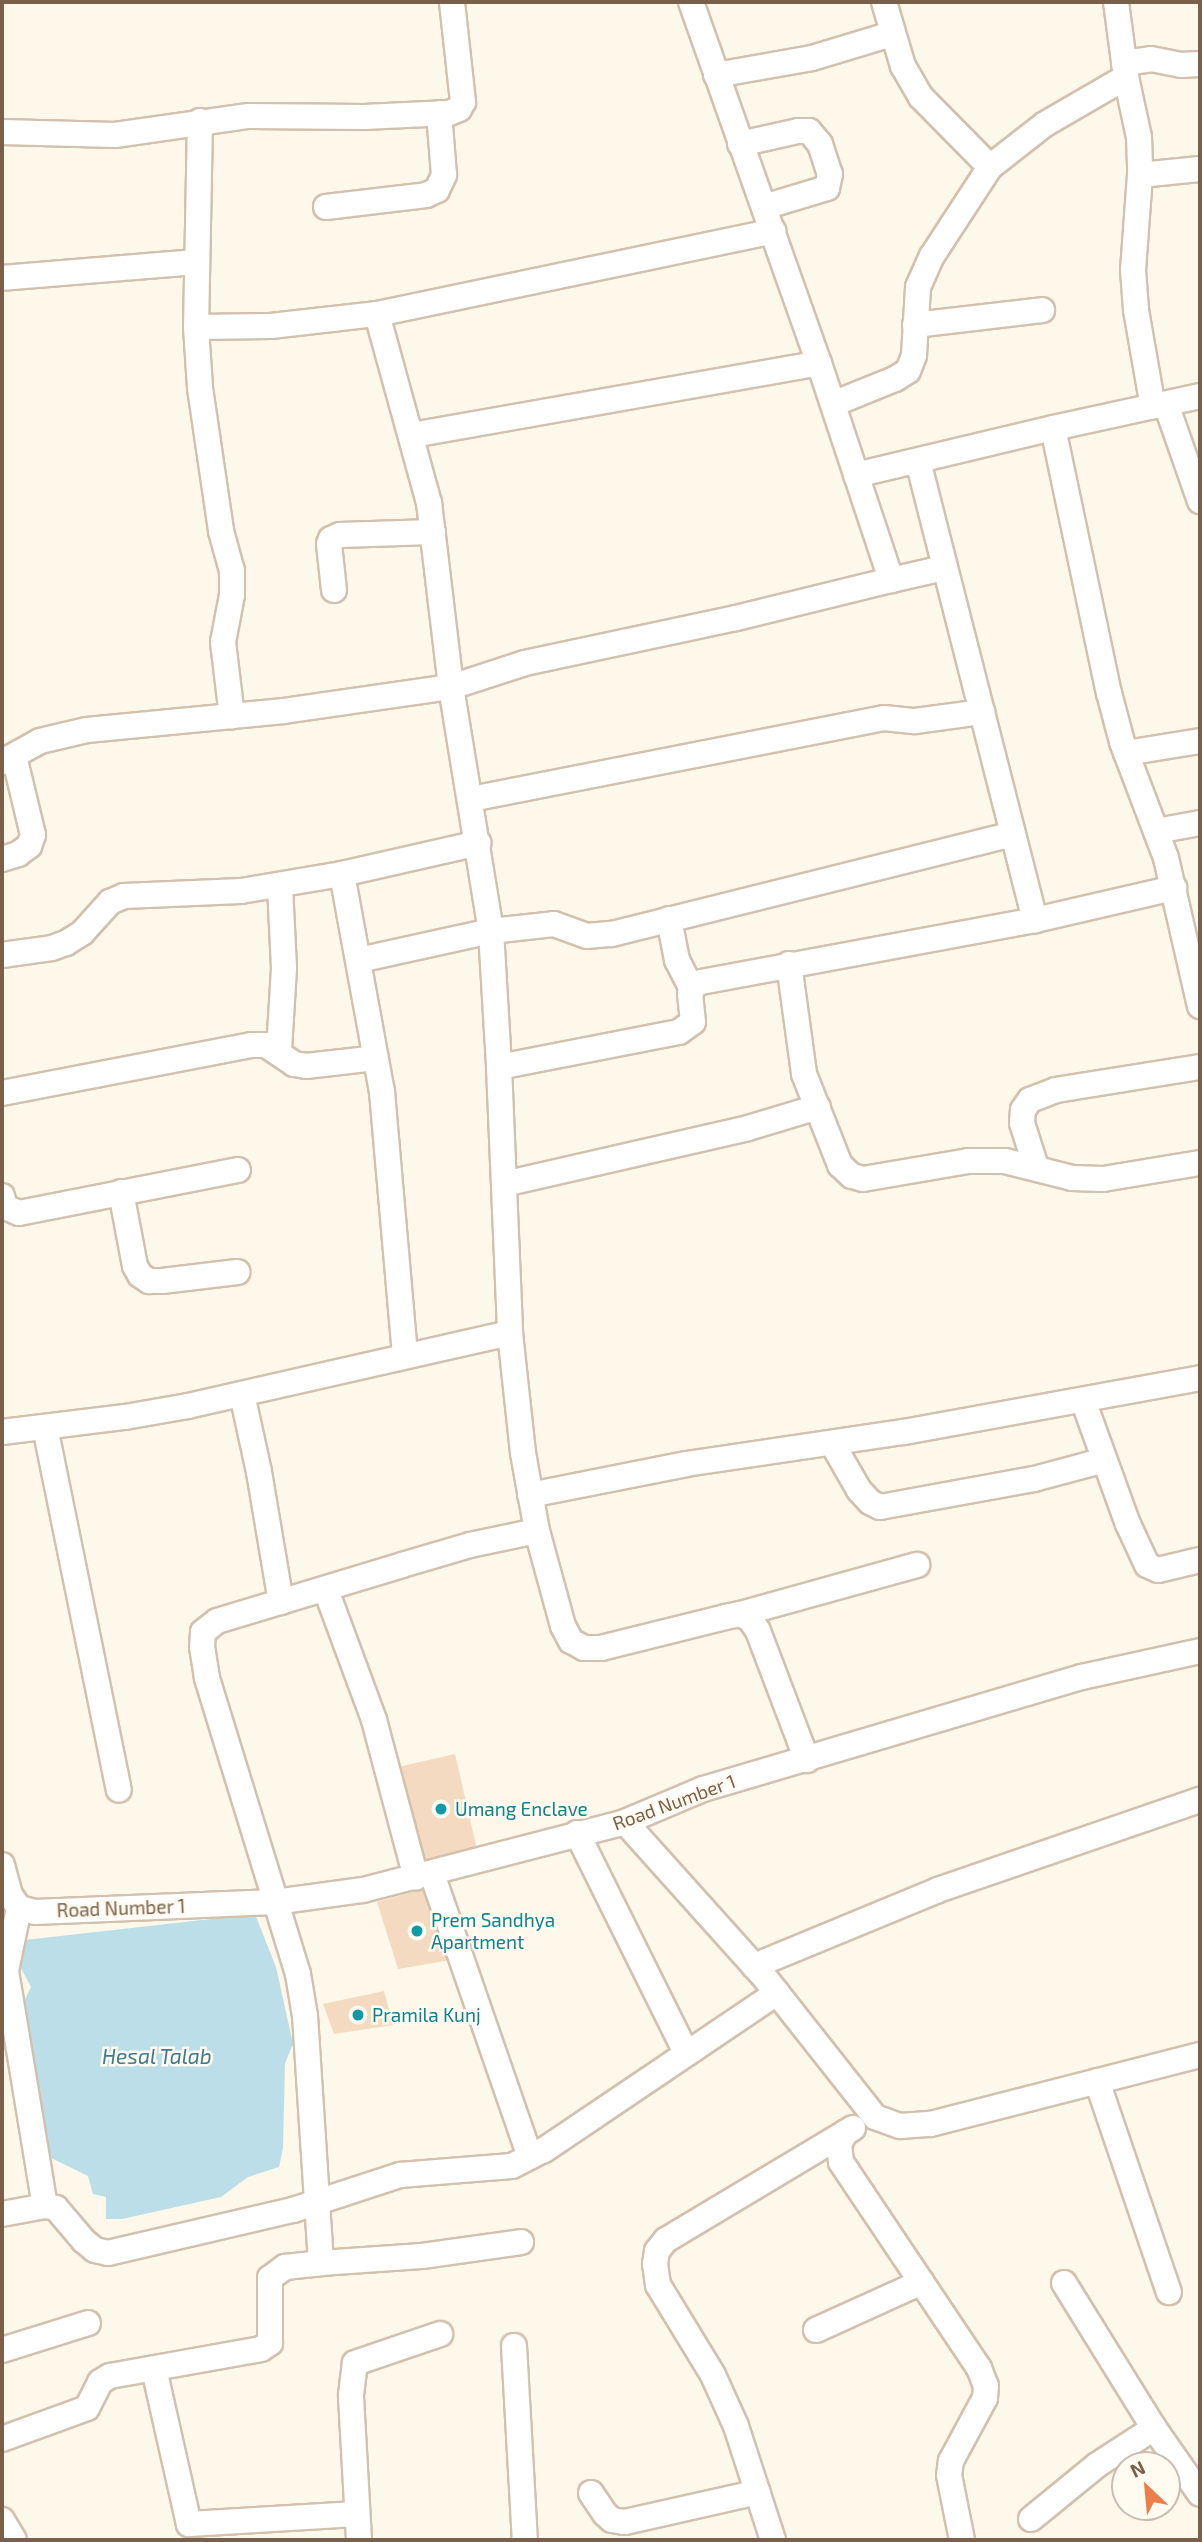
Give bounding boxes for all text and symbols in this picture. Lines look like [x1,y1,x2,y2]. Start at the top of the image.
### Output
street label: Road Number 1 [609,1769,739,1835]
place label: Umang Enclave [455,1798,588,1820]
marker: Umang Enclave [433,1801,449,1817]
street label: Road Number 1 [56,1894,186,1922]
place label: Prem Sandhya Apartment [431,1909,555,1953]
marker: Prem Sandhya Apartment [409,1923,425,1939]
place label: Pramila Kunj [372,2004,481,2026]
marker: Pramila Kunj [350,2007,366,2023]
water label: Hesal Talab [102,2043,212,2069]
north arrow [1111,2451,1181,2521]
text: N [1126,2455,1149,2482]

